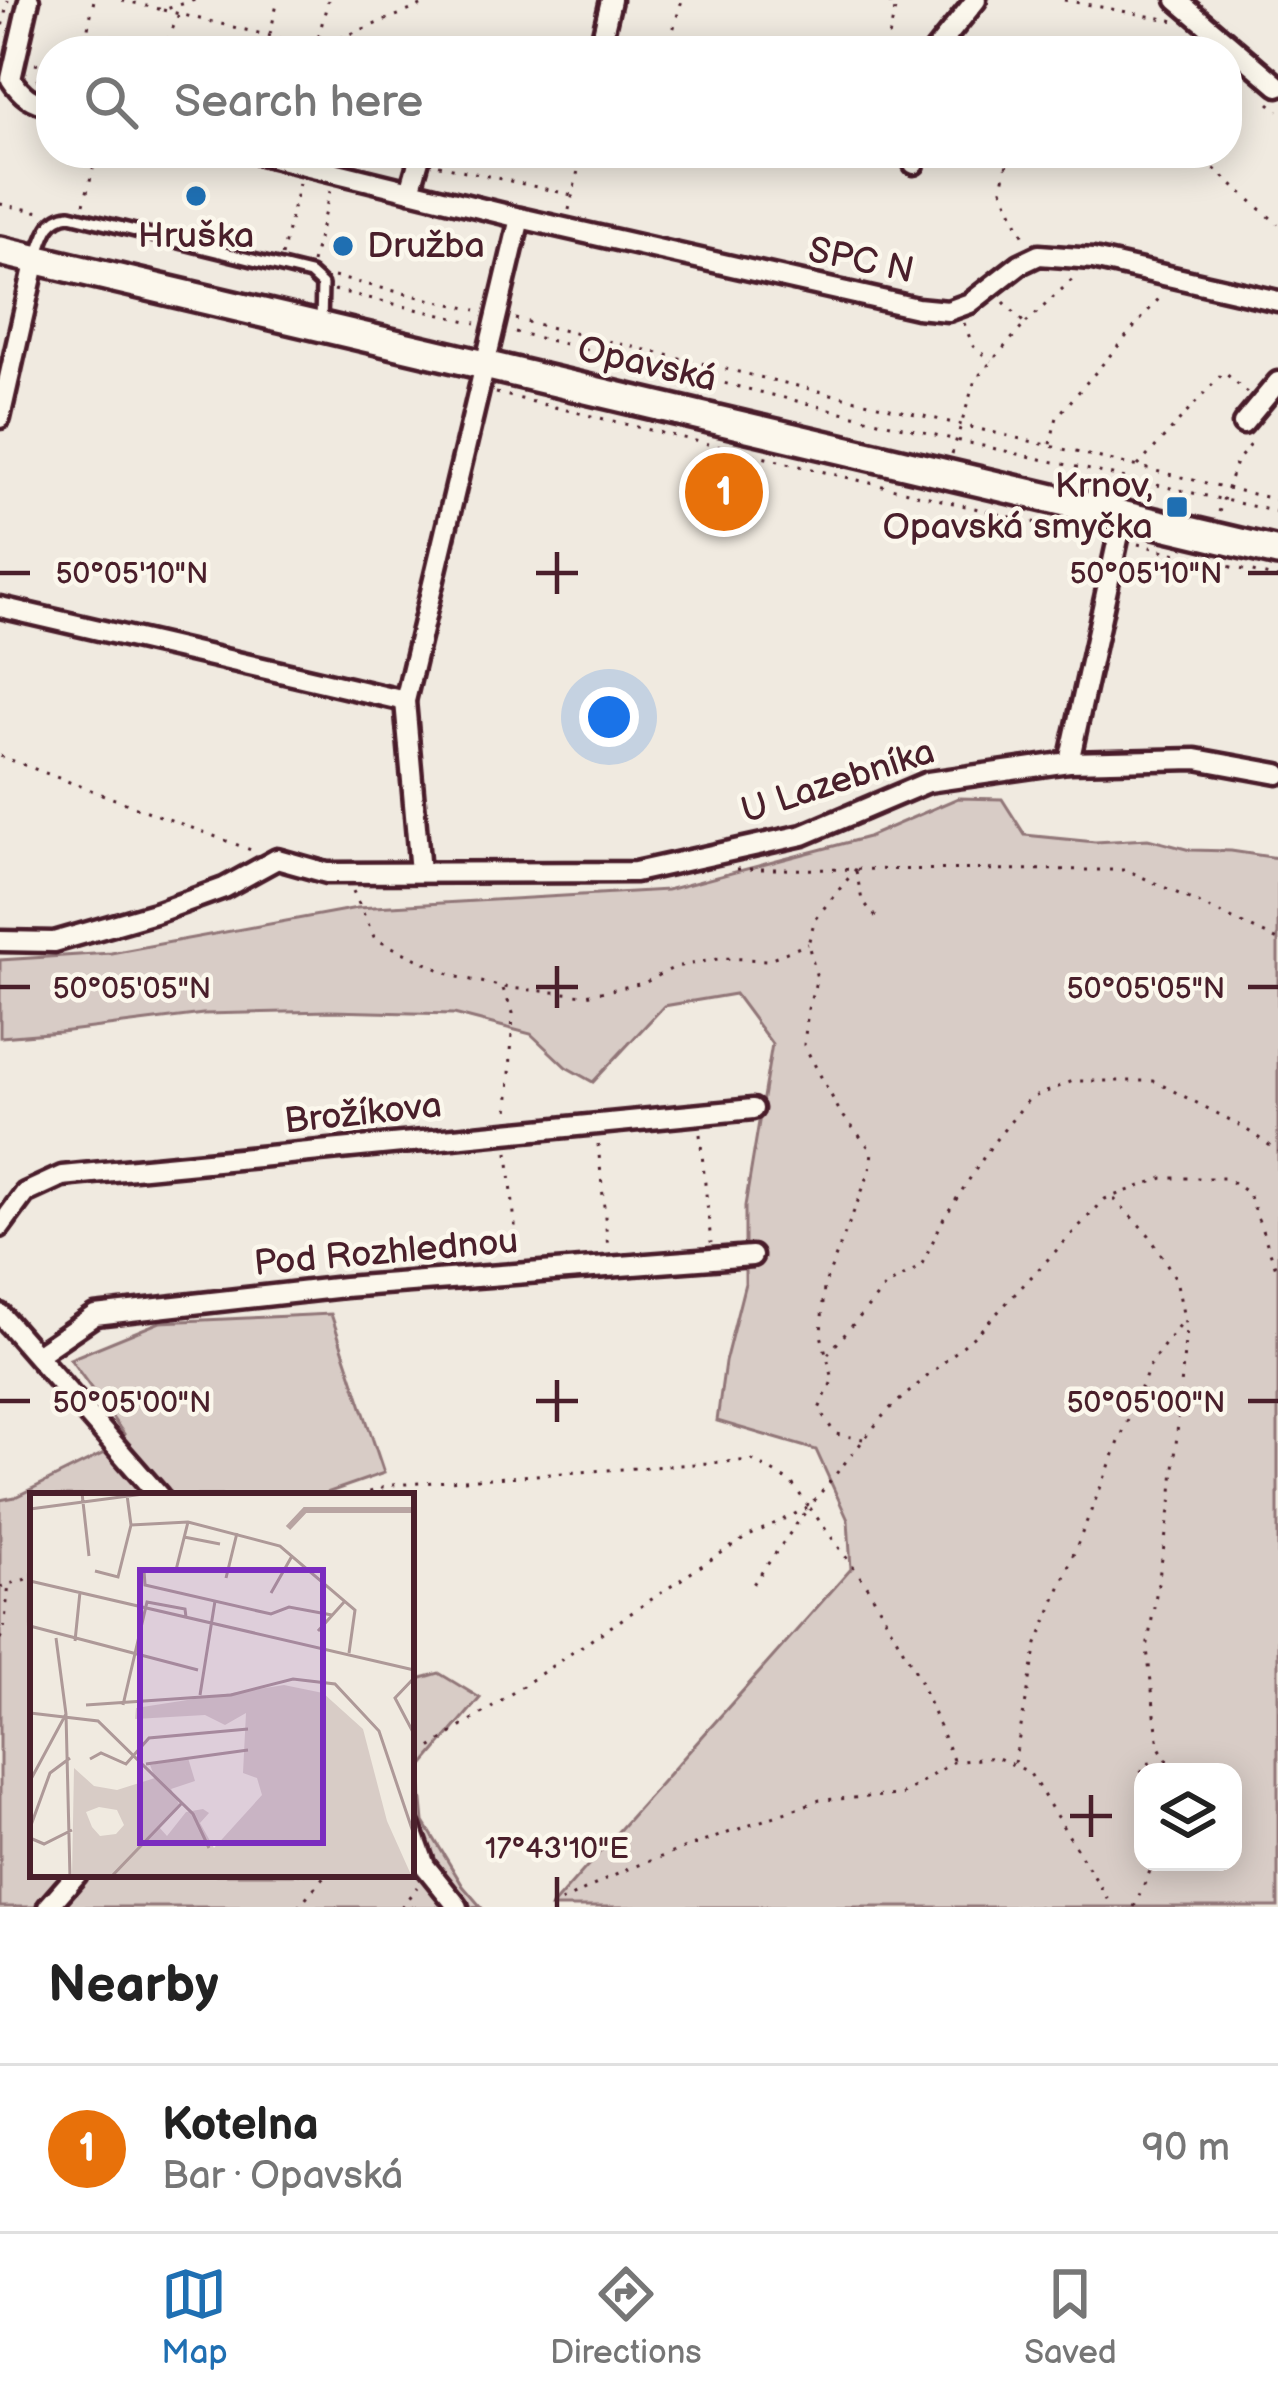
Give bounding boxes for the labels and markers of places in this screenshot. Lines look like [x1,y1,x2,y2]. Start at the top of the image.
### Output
marker: Hruška [183,183,209,209]
place label: Hruška [138,215,254,258]
place label: Družba [367,225,485,268]
marker: Družba [330,233,356,259]
pin: 1 [685,447,763,537]
place label: Krnov, Opavská smyčka [882,465,1153,549]
marker: Krnov, Opavská smyčka [1164,494,1190,520]

